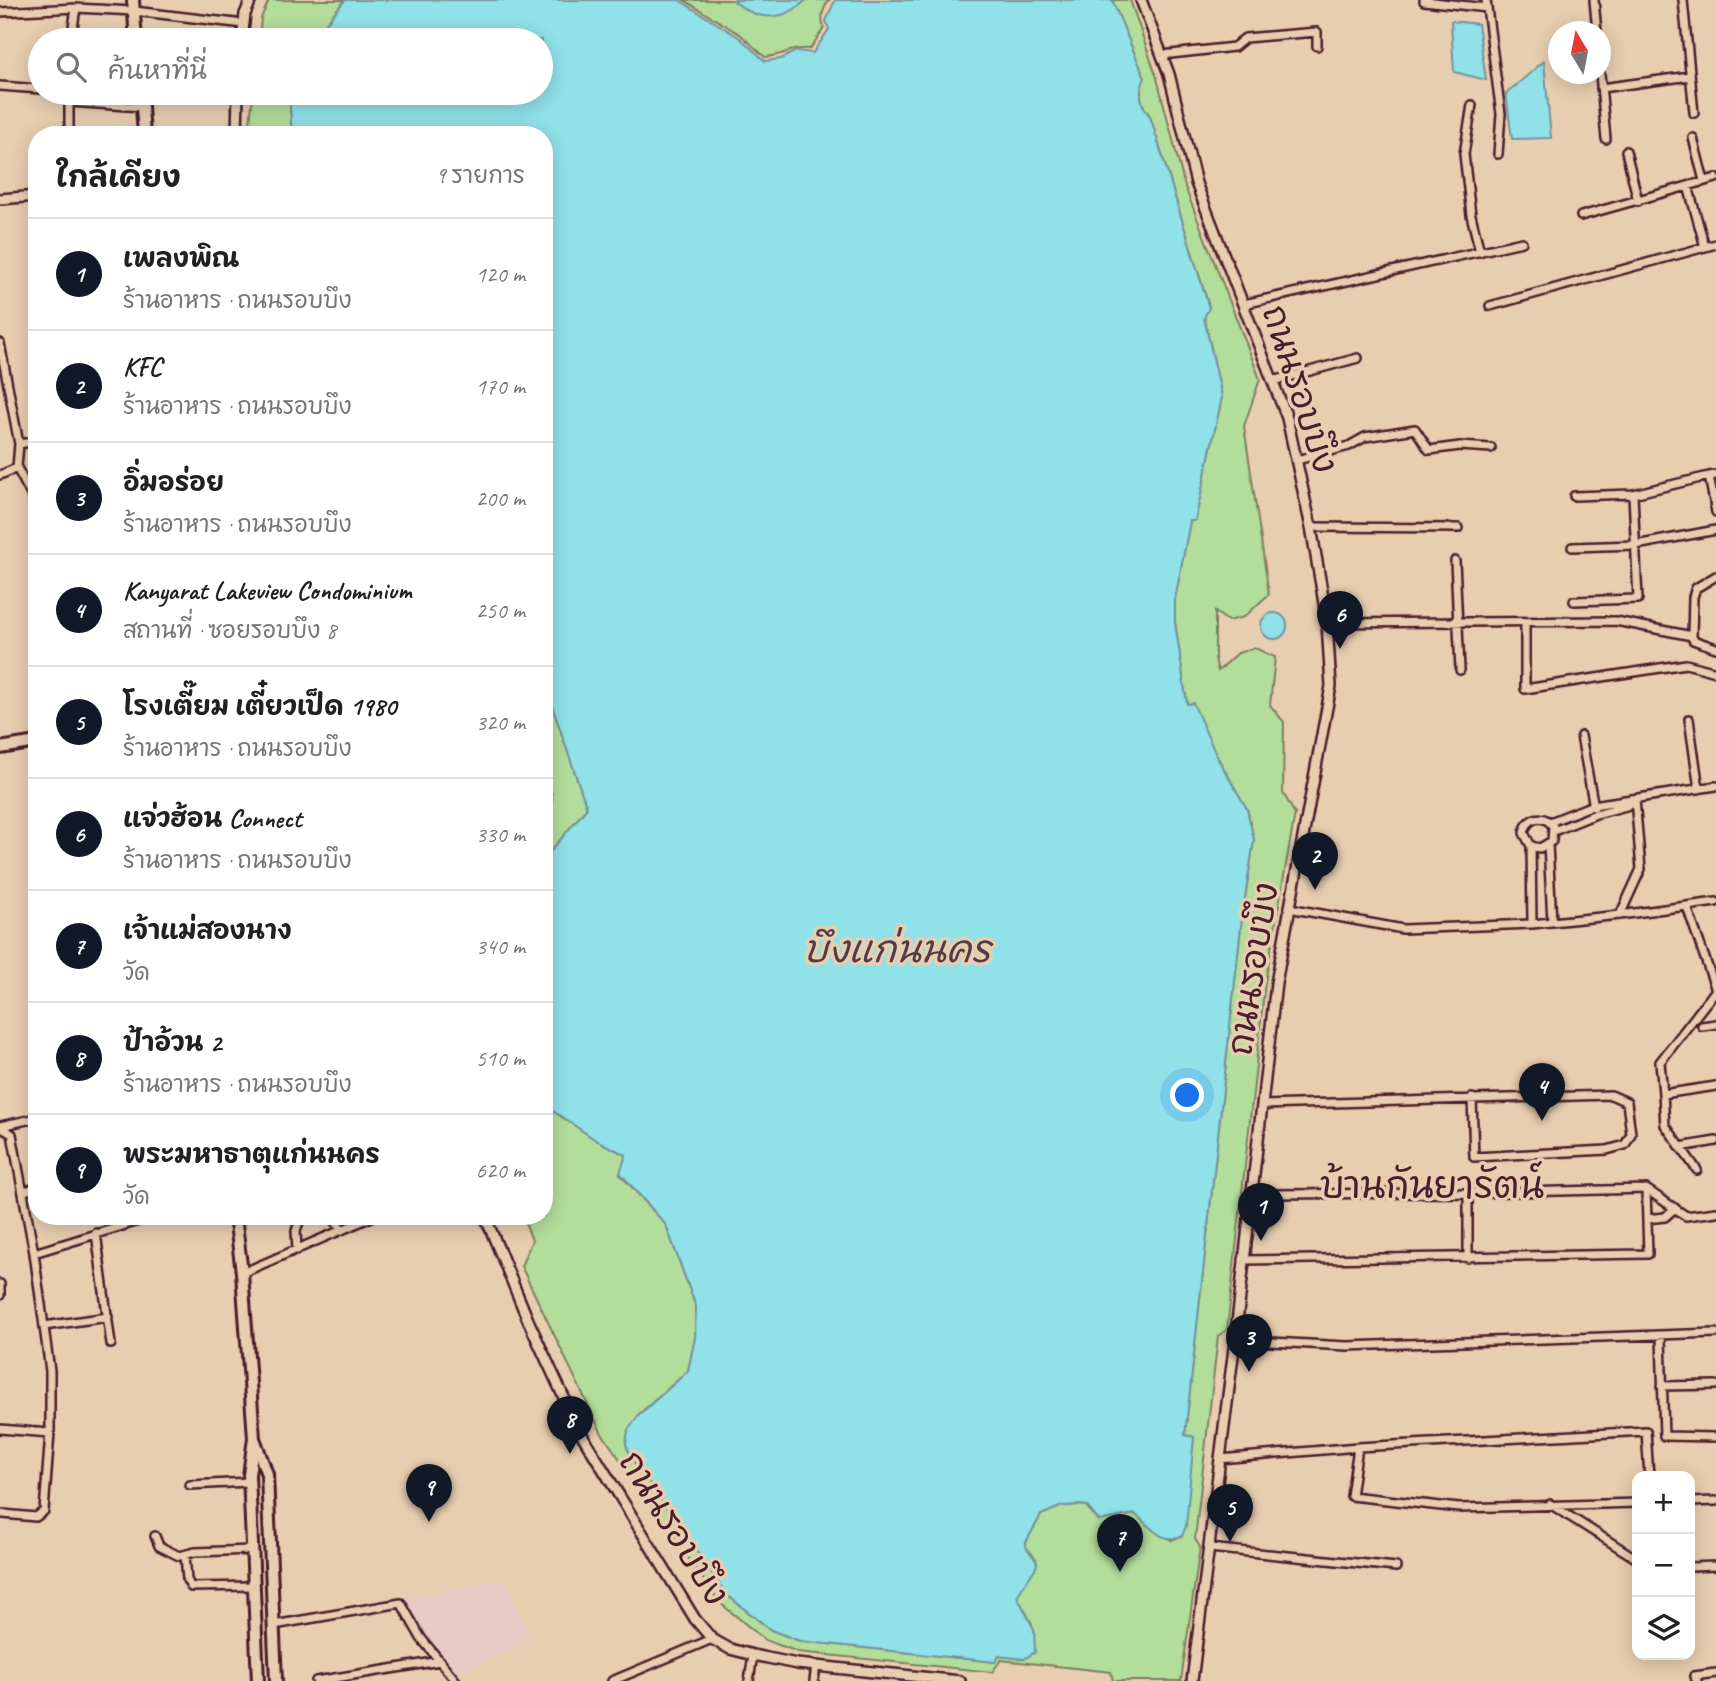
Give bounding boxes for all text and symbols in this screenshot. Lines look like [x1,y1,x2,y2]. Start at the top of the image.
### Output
north arrow [1548,21,1611,84]
search box [28,28,553,105]
icon: search [52,48,90,86]
text: ค้นหาที่นี่ [108,54,207,87]
text: ใกล้เคียง [56,158,181,196]
text: 9 รายการ [435,161,525,190]
text: เพลงพิณ [123,242,239,275]
text: 1 [74,260,84,289]
text: 120 m [476,260,525,289]
text: ร้านอาหาร · ถนนรอบบึง [123,286,352,315]
street label: ถนนรอบบึง [1252,299,1348,479]
text: KFC [123,350,162,383]
text: 2 [74,372,84,401]
text: 170 m [476,372,525,401]
text: ร้านอาหาร · ถนนรอบบึง [123,392,352,421]
text: อิ่มอร่อย [123,466,224,499]
text: 3 [74,484,84,513]
text: 200 m [476,484,525,513]
text: ร้านอาหาร · ถนนรอบบึง [123,510,352,539]
text: Kanyarat Lakeview Condominium [123,574,412,607]
pin: 6 [1317,591,1363,649]
text: 4 [74,596,84,625]
text: 250 m [476,596,525,625]
text: สถานที่ · ซอยรอบบึง 8 [123,616,336,645]
text: โรงเตี๊ยม เตี๋ยวเป็ด 1980 [123,690,396,723]
text: 5 [74,708,84,737]
text: 320 m [476,708,525,737]
text: ร้านอาหาร · ถนนรอบบึง [123,734,352,763]
text: แจ่วฮ้อน Connect [123,802,302,835]
text: 6 [74,820,84,849]
text: 330 m [476,820,525,849]
pin: 2 [1292,832,1338,890]
text: ร้านอาหาร · ถนนรอบบึง [123,846,352,875]
street label: ถนนรอบบึง [1217,880,1289,1058]
text: เจ้าแม่สองนาง [123,914,292,947]
water label: บึงแก่นนคร [803,926,994,973]
text: 7 [74,932,84,961]
text: 340 m [476,932,525,961]
text: วัด [123,958,150,987]
text: ป้าอ้วน 2 [123,1026,221,1059]
text: 8 [74,1044,84,1073]
text: 510 m [476,1044,525,1073]
pin: 4 [1519,1063,1565,1121]
text: ร้านอาหาร · ถนนรอบบึง [123,1070,352,1099]
your location [1170,1078,1204,1112]
text: พระมหาธาตุแก่นนคร [123,1138,380,1171]
text: 9 [74,1156,84,1185]
text: 620 m [476,1156,525,1185]
district label: บ้านกันยารัตน์ [1320,1161,1544,1209]
text: วัด [123,1182,150,1211]
pin: 1 [1238,1183,1284,1241]
pin: 3 [1226,1314,1272,1372]
pin: 8 [547,1396,593,1454]
street label: ถนนรอบบึง [609,1442,739,1614]
pin: 9 [406,1464,452,1522]
map controls [1632,1471,1695,1660]
button: + [1632,1471,1695,1534]
pin: 5 [1207,1484,1253,1542]
pin: 7 [1097,1514,1143,1572]
button: − [1632,1534,1695,1597]
button: layers [1632,1597,1695,1660]

